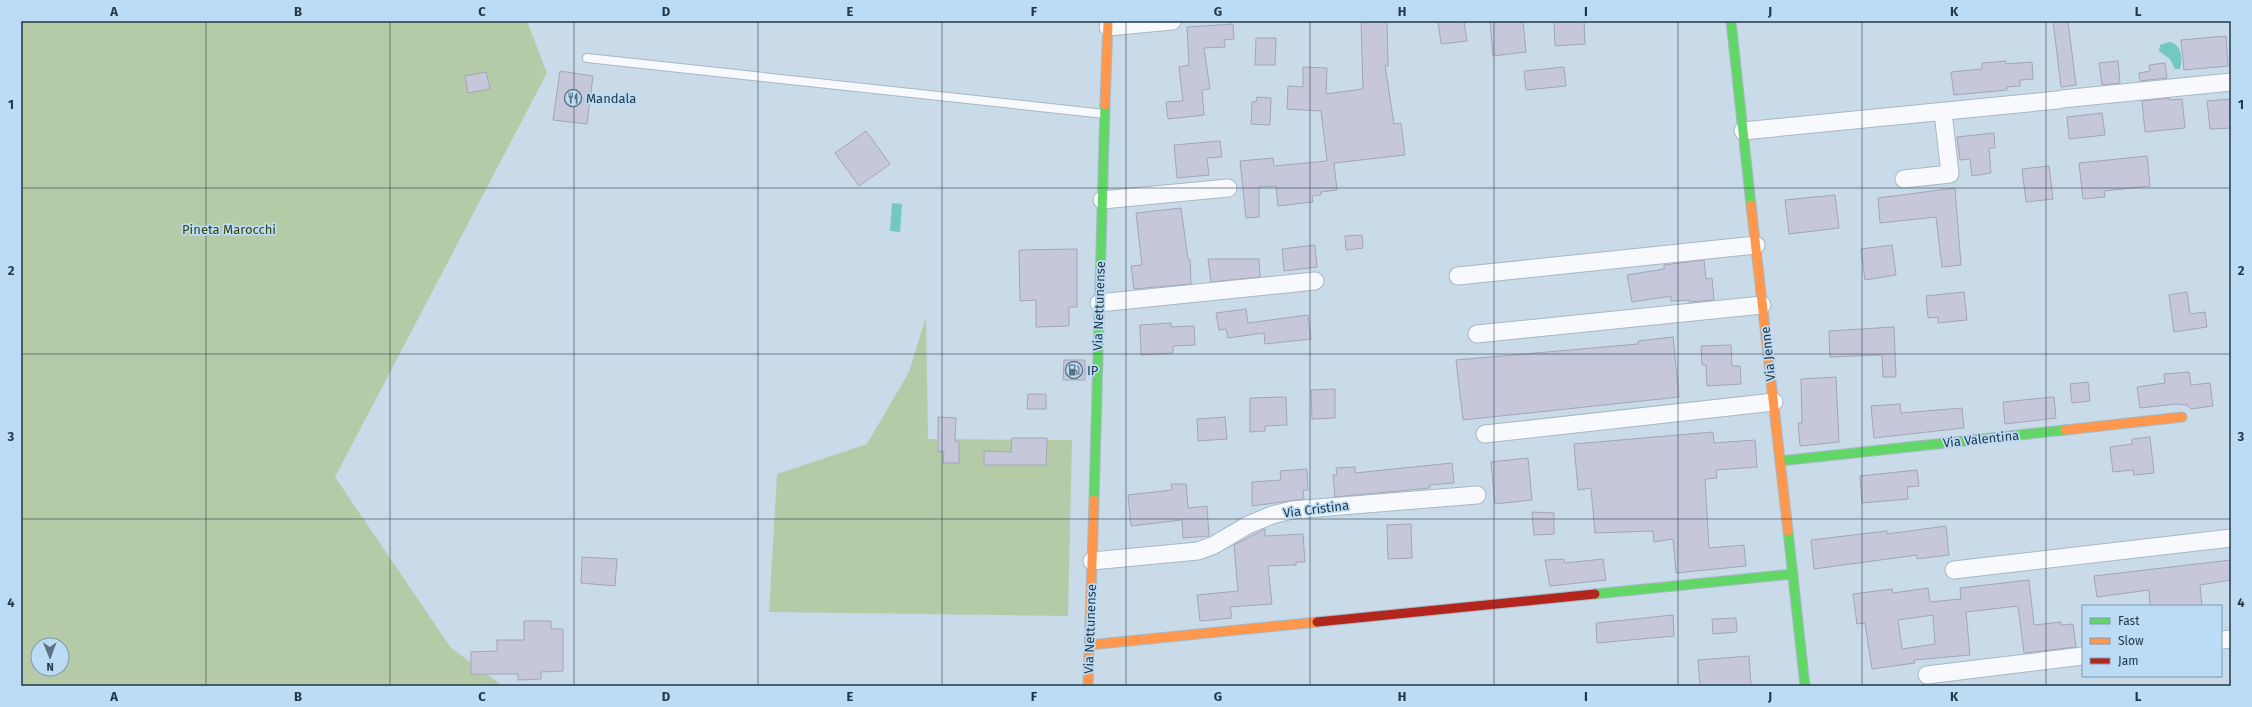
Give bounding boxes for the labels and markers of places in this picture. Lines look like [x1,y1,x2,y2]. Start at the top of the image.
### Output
restaurant icon: Mandala [563,88,583,108]
place label: Mandala [586,91,636,106]
fuel station icon: IP [1064,360,1084,380]
place label: IP [1087,363,1099,378]

